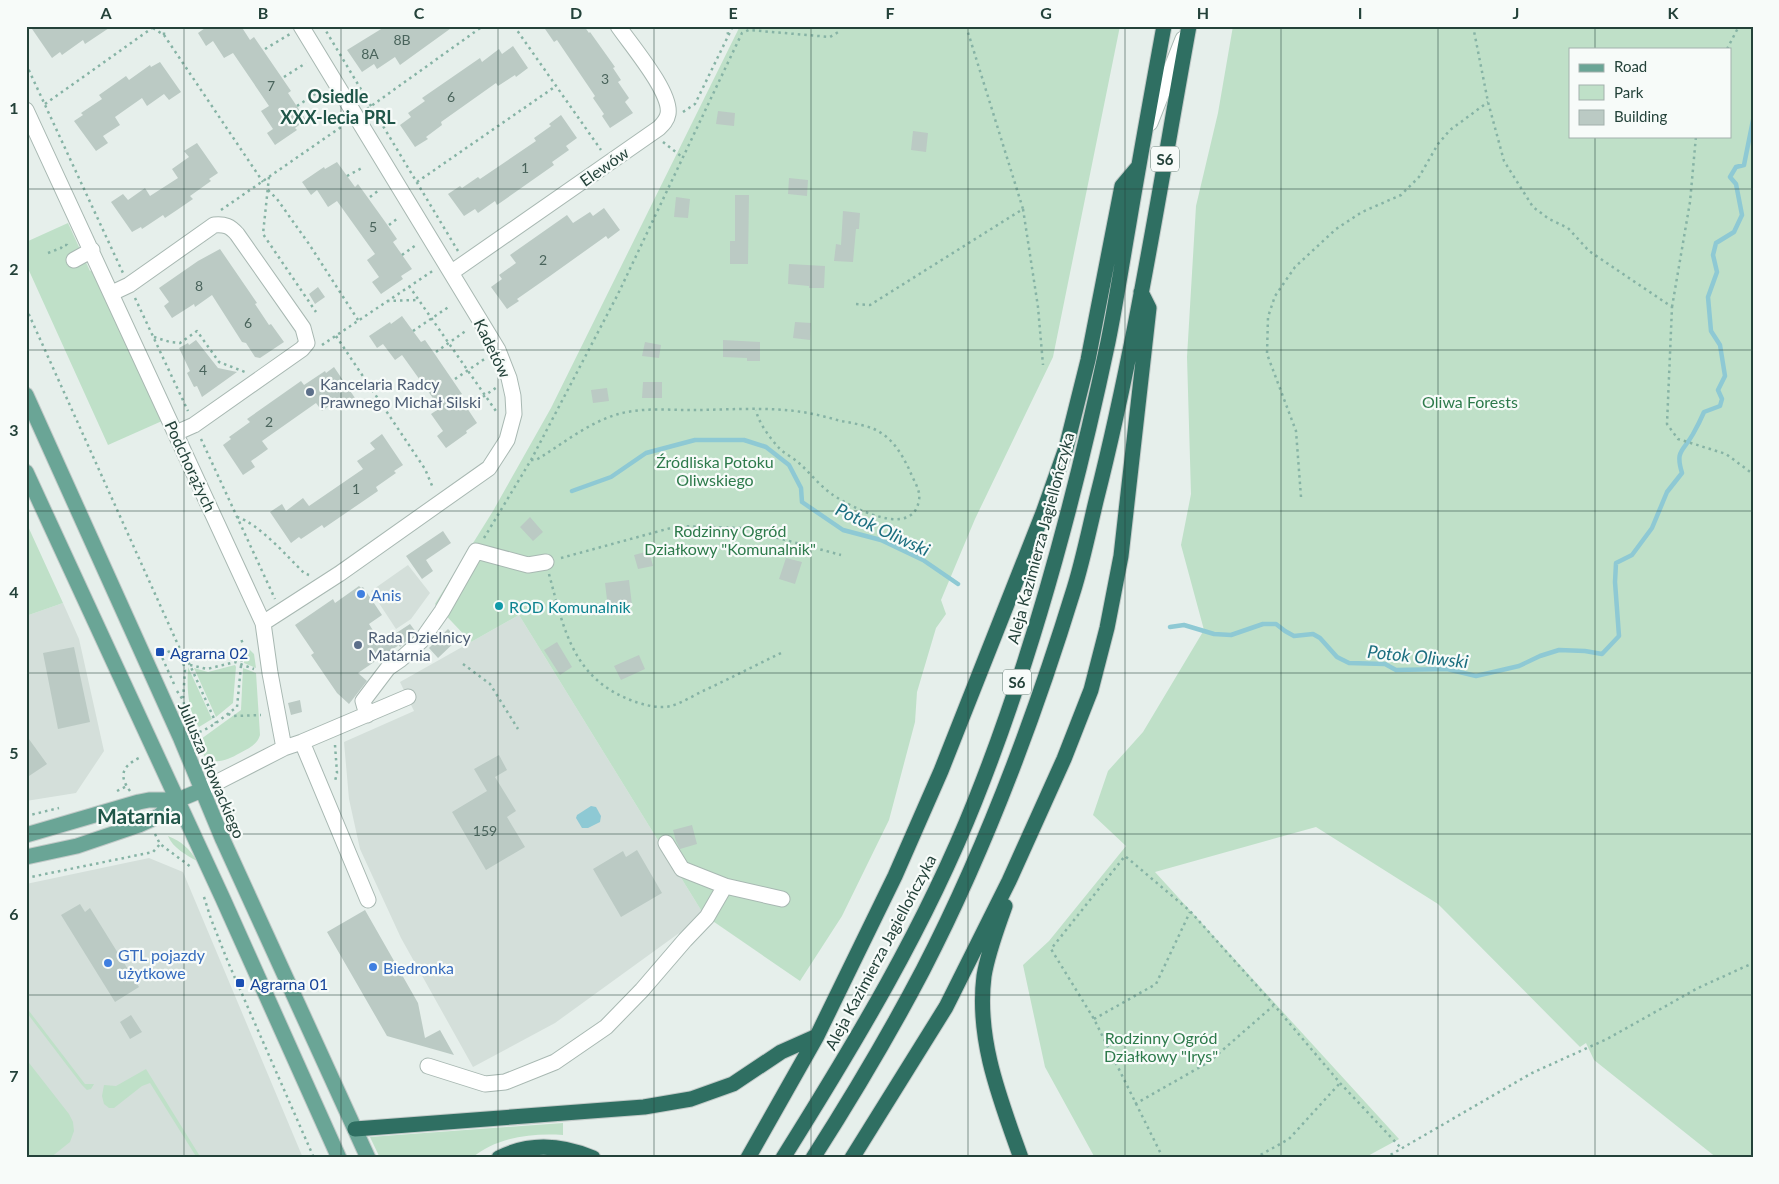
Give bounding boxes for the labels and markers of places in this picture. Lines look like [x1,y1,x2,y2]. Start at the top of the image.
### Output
place label: Kancelaria Radcy Prawnego Michał Silski [320,374,481,411]
marker: Kancelaria Radcy Prawnego Michał Silski [304,386,316,398]
place label: Anis [371,585,402,604]
marker: Anis [355,588,367,600]
place label: ROD Komunalnik [509,597,632,616]
marker: ROD Komunalnik [493,600,505,612]
place label: Rada Dzielnicy Matarnia [368,627,472,664]
marker: Rada Dzielnicy Matarnia [352,639,364,651]
place label: Agrarna 02 [170,643,248,662]
marker: Agrarna 02 [154,646,166,658]
place label: GTL pojazdy użytkowe [118,945,206,982]
marker: GTL pojazdy użytkowe [102,957,114,969]
place label: Biedronka [383,958,454,977]
marker: Biedronka [367,961,379,973]
place label: Agrarna 01 [250,974,328,993]
marker: Agrarna 01 [234,977,246,989]

